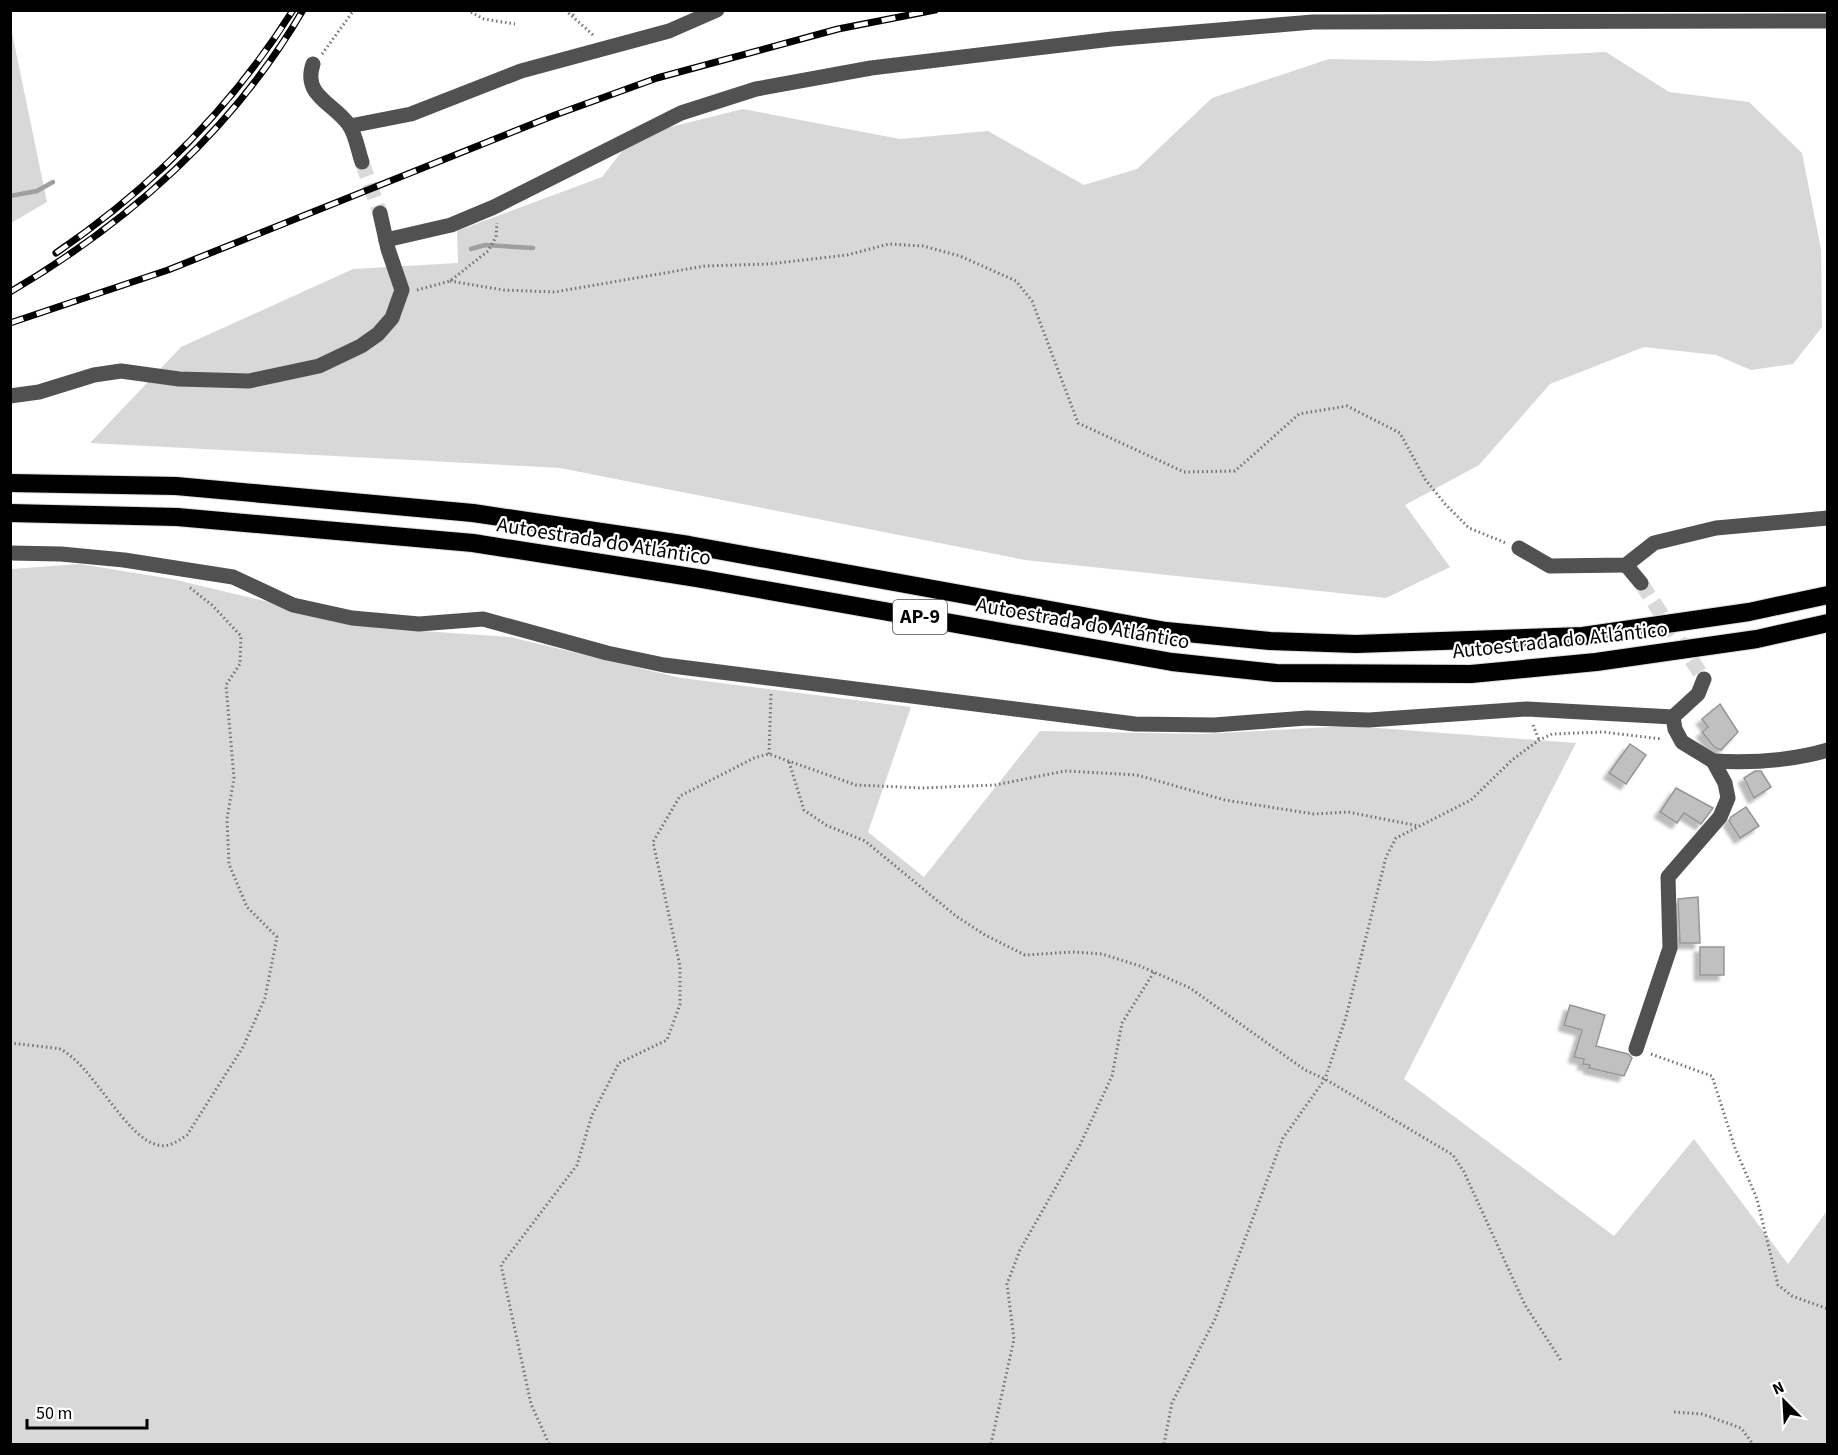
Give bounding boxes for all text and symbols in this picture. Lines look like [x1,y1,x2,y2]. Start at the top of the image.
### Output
street label: Autoestrada do Atlántico [495,509,713,573]
street label: Autoestrada do Atlántico [974,589,1192,657]
road number: AP-9 [893,600,947,634]
street label: Autoestrada do Atlántico [1451,614,1669,666]
north arrow [1754,1371,1814,1431]
text: N [1769,1376,1788,1400]
scale bar [27,1392,147,1430]
text: 50 m [36,1401,72,1426]

